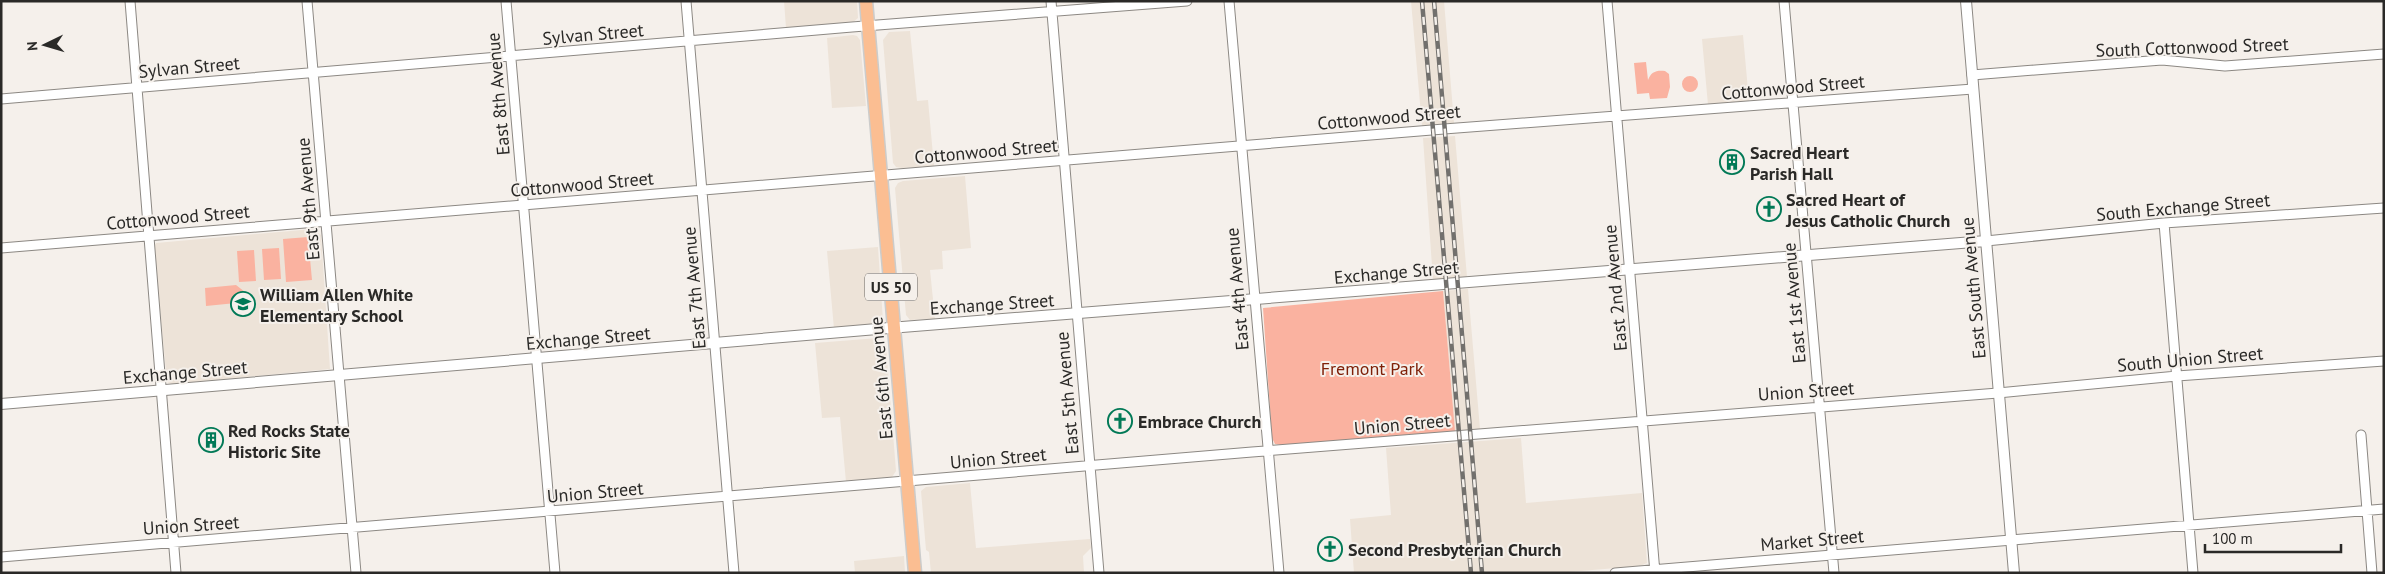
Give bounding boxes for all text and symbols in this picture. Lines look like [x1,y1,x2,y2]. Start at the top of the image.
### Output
street label: Sylvan Street [541,18,645,50]
north arrow [20,20,70,70]
street label: East 8th Avenue [481,32,515,156]
street label: South Cottonwood Street [2095,32,2289,62]
text: N [23,41,41,52]
street label: Sylvan Street [137,51,241,83]
street label: Cottonwood Street [1720,69,1866,105]
street label: Cottonwood Street [1316,99,1462,135]
street label: Cottonwood Street [913,133,1059,169]
street label: East 9th Avenue [291,137,325,261]
place label: Sacred Heart Parish Hall [1750,141,1850,185]
building icon: Sacred Heart Parish Hall [1719,149,1745,175]
street label: Cottonwood Street [509,166,655,202]
place label: Sacred Heart of Jesus Catholic Church [1785,188,1950,232]
street label: South Exchange Street [2095,188,2271,226]
church icon: Sacred Heart of Jesus Catholic Church [1756,196,1782,222]
street label: Cottonwood Street [105,199,251,235]
street label: East South Avenue [1955,216,1991,360]
street label: East 2nd Avenue [1598,224,1632,352]
street label: East 7th Avenue [677,226,711,350]
street label: East 4th Avenue [1220,227,1254,351]
street label: East 1st Avenue [1777,242,1811,364]
street label: Exchange Street [1333,255,1459,289]
road number: US 50 [865,274,917,300]
place label: William Allen White Elementary School [260,283,413,327]
street label: Exchange Street [929,288,1055,320]
school or university icon: William Allen White Elementary School [230,291,256,317]
street label: East 6th Avenue [864,316,898,440]
street label: Exchange Street [525,321,651,355]
street label: East 5th Avenue [1050,331,1084,455]
street label: South Union Street [2116,341,2264,377]
street label: Exchange Street [122,355,248,389]
park label: Fremont Park [1321,357,1424,380]
street label: Union Street [1757,376,1855,406]
church icon: Embrace Church [1107,408,1133,434]
street label: Union Street [1353,408,1451,440]
place label: Embrace Church [1138,410,1261,433]
place label: Red Rocks State Historic Site [228,419,350,463]
building icon: Red Rocks State Historic Site [198,427,224,453]
street label: Union Street [949,442,1047,474]
street label: Union Street [546,476,644,508]
street label: Union Street [142,510,240,540]
scale bar [2205,522,2341,554]
street label: Market Street [1759,524,1865,556]
text: 100 m [2212,529,2253,548]
church icon: Second Presbyterian Church [1317,536,1343,562]
place label: Second Presbyterian Church [1348,538,1561,561]

